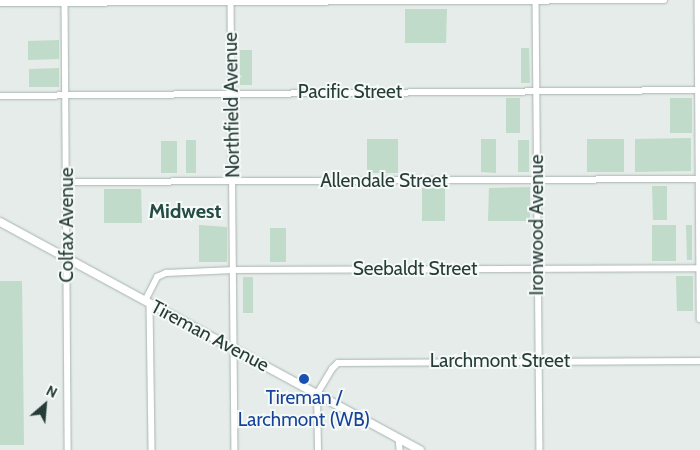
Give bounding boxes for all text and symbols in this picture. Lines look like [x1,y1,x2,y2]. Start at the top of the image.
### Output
street label: Northfield Avenue [219,32,245,178]
street label: Pacific Street [298,81,402,103]
street label: Ironwood Avenue [526,155,548,295]
street label: Colfax Avenue [56,167,78,283]
street label: Allendale Street [320,170,448,192]
district label: Midwest [149,199,221,223]
street label: Seebaldt Street [353,258,477,280]
street label: Tireman Avenue [147,295,273,377]
street label: Larchmont Street [430,350,570,372]
marker: Tireman / Larchmont (WB) [298,373,310,385]
north arrow [20,380,70,430]
text: N [43,381,60,402]
place label: Tireman / Larchmont (WB) [238,387,370,431]

